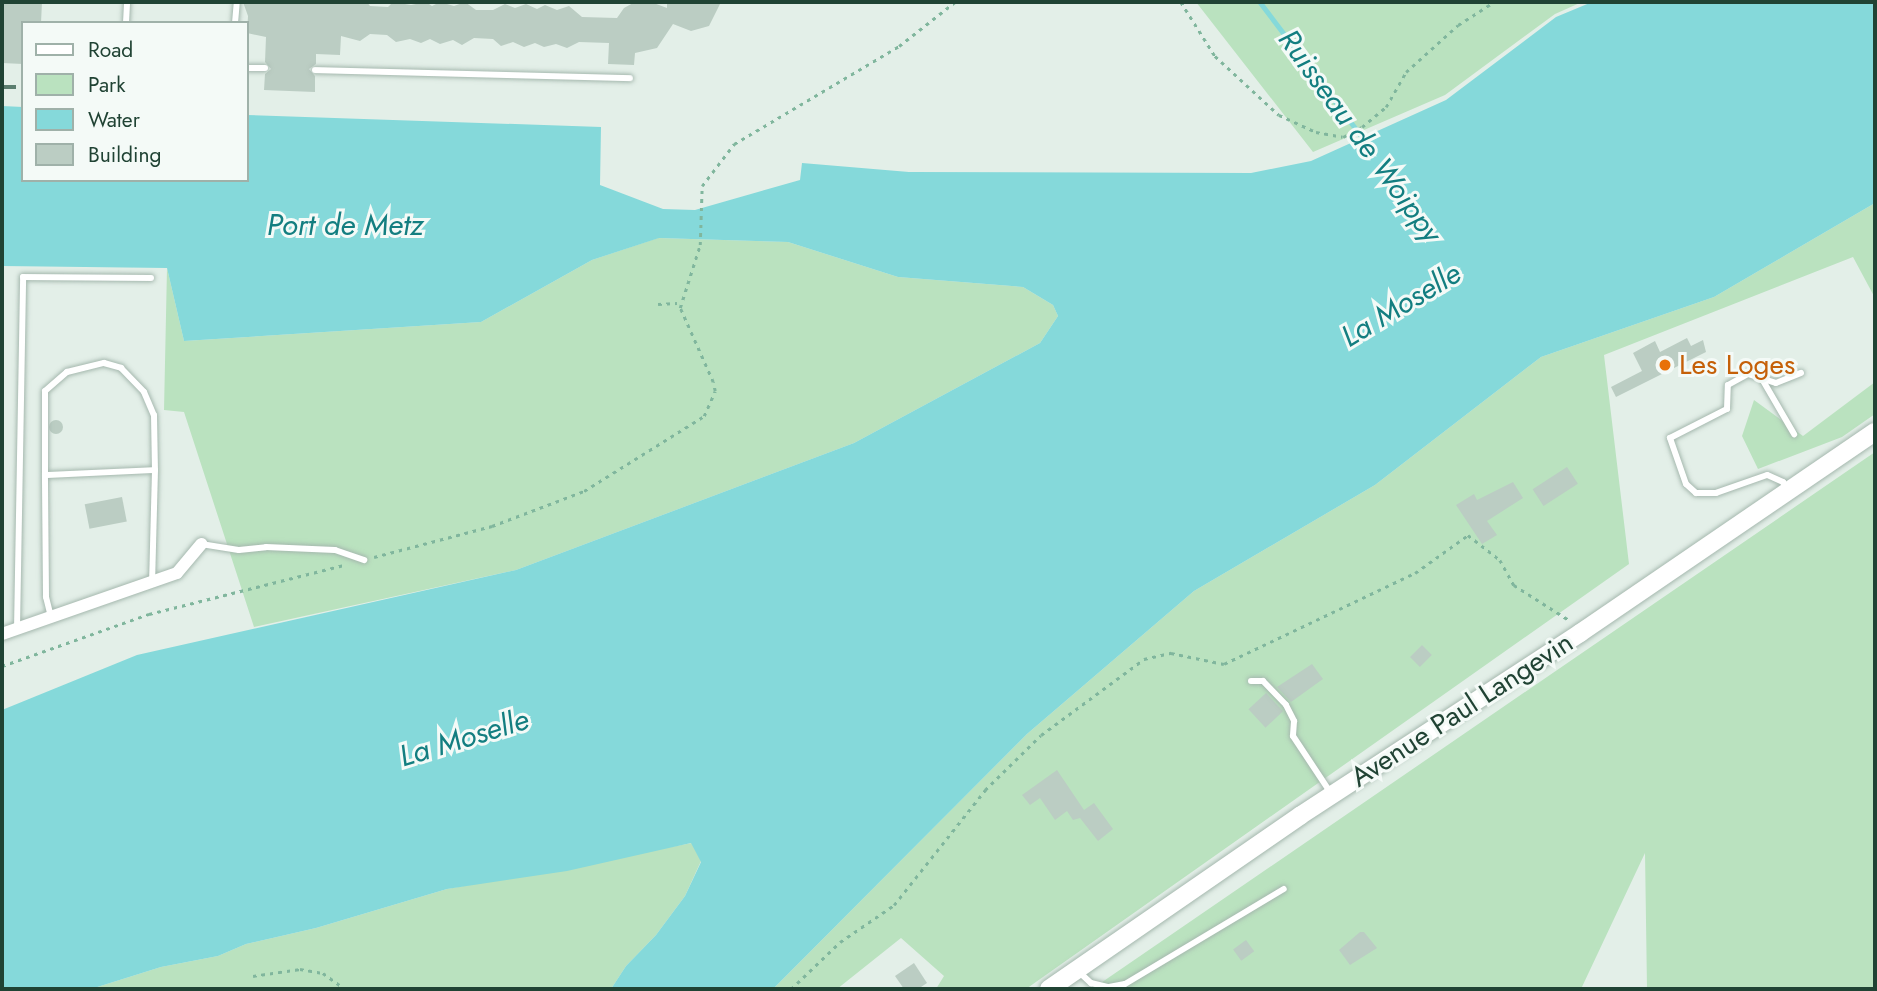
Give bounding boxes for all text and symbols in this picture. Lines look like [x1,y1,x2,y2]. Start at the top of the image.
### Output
legend [21,21,248,182]
water label: Ruisseau de Woippy [1271,22,1449,250]
text: Road [88,35,133,65]
text: Park [88,70,125,100]
text: Water [88,105,140,135]
text: Building [88,140,161,170]
water label: Port de Metz [267,207,423,243]
water label: La Moselle [1335,255,1467,355]
place label: Les Loges [1679,348,1795,382]
marker: Les Loges [1657,357,1673,373]
street label: Avenue Paul Langevin [1345,626,1579,794]
water label: La Moselle [395,701,533,775]

